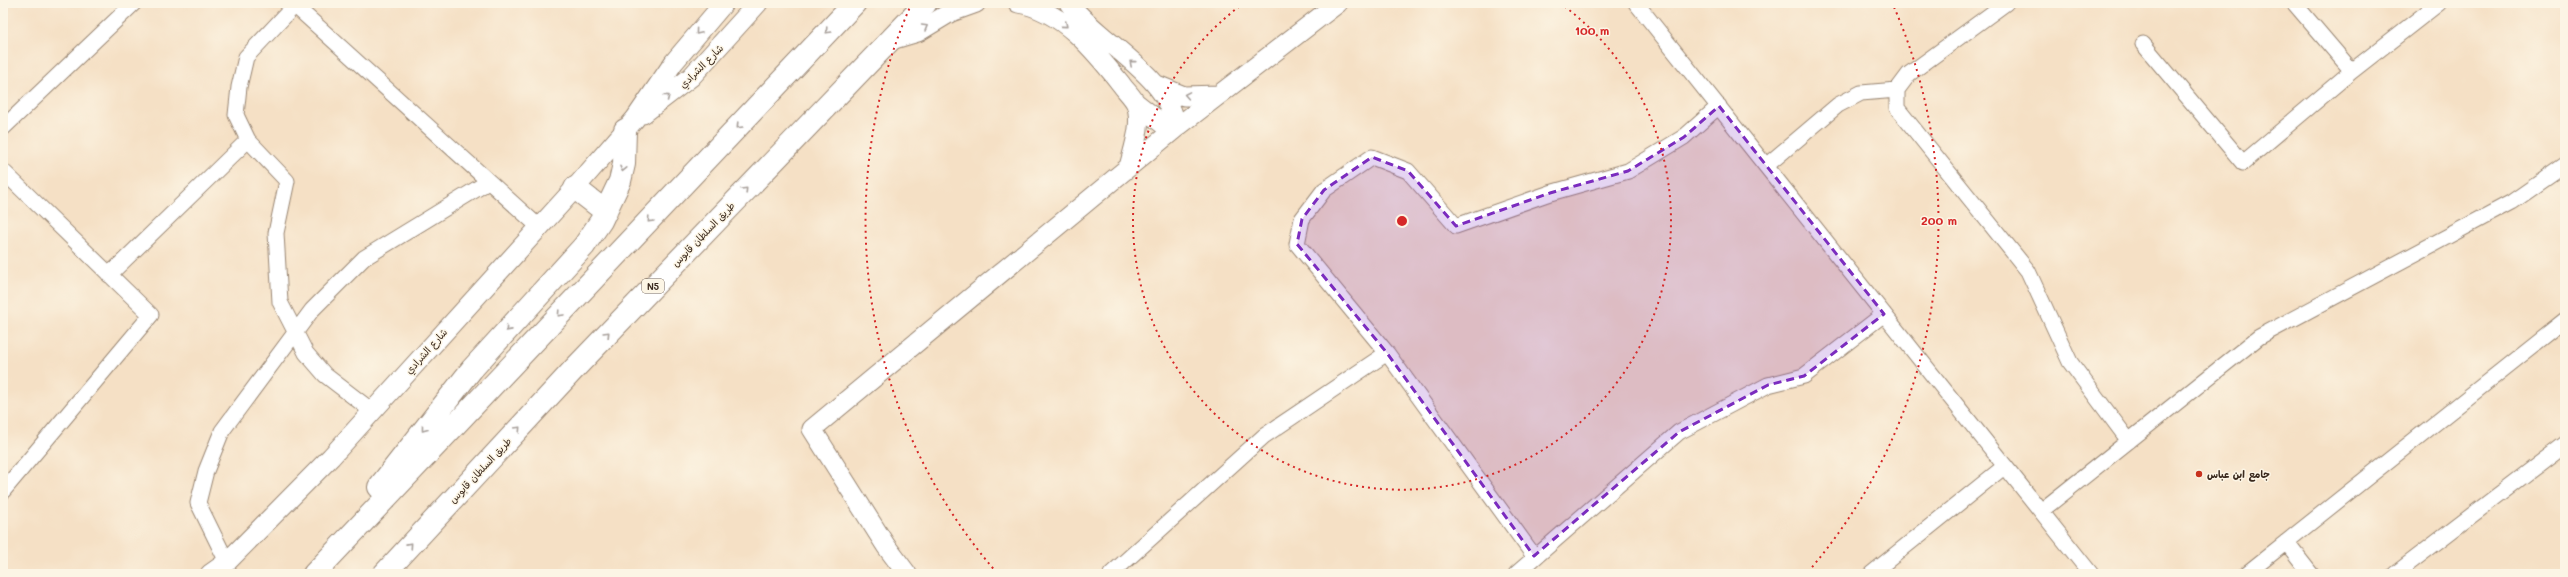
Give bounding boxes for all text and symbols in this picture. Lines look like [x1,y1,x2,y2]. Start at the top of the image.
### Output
one-way arrow [1061,21,1068,28]
text: 100 m [1575,22,1609,38]
one-way arrow [921,25,928,32]
one-way arrow [826,26,833,34]
one-way arrow [696,28,703,35]
street label: شارع الشرادي [676,41,728,92]
one-way arrow [1129,61,1137,68]
one-way arrow [1184,91,1190,100]
one-way arrow [663,95,670,102]
one-way arrow [736,121,744,129]
one-way arrow [619,166,627,172]
one-way arrow [740,187,748,195]
street label: طريق السلطان قابوس [668,198,738,270]
text: 200 m [1921,212,1957,228]
centre of rings [1395,214,1409,228]
one-way arrow [647,215,654,223]
road number: N5 [642,279,664,293]
one-way arrow [557,309,565,317]
one-way arrow [505,324,512,332]
street label: شارع الشرادي [402,325,452,378]
one-way arrow [602,331,610,339]
one-way arrow [422,425,429,432]
one-way arrow [513,426,521,434]
street label: طريق السلطان قابوس [446,434,514,506]
place label: جامع ابن عباس [2207,467,2270,482]
marker: جامع ابن عباس [2194,469,2204,479]
one-way arrow [406,542,413,550]

